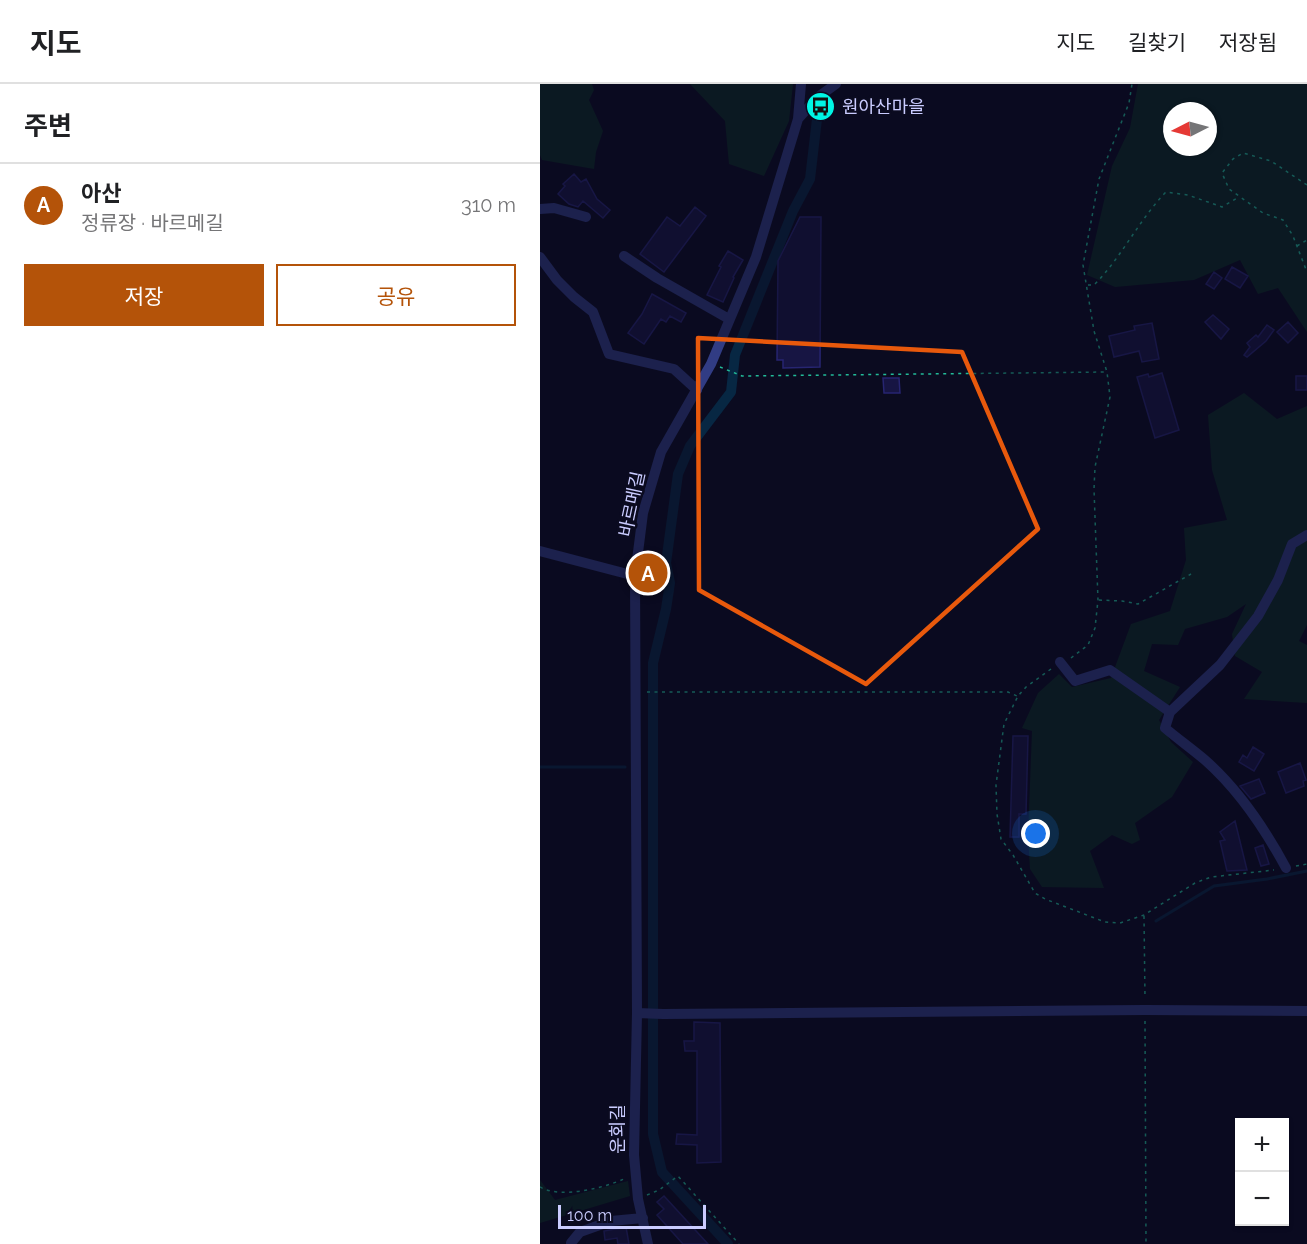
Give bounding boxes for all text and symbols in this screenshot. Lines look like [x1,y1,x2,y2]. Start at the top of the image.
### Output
text: 지도 [30,27,82,60]
text: 지도 [1056,30,1095,55]
text: 길찾기 [1128,30,1186,55]
text: 저장됨 [1219,30,1277,55]
bus stop icon: 원아산마을 [805,91,837,123]
place label: 원아산마을 [842,96,925,117]
north arrow [1163,102,1217,156]
text: 주변 [24,111,72,141]
text: 아산 [81,180,121,206]
text: A [37,193,50,217]
text: 310 m [461,193,516,217]
text: 정류장 · 바르메길 [81,211,224,235]
button: 저장 [24,264,264,326]
button: 공유 [276,264,516,326]
street label: 바르메길 [614,469,649,538]
pin: A [628,550,668,596]
your location [1021,819,1050,848]
street label: 운회길 [607,1104,628,1154]
map controls [1235,1118,1289,1226]
button: + [1235,1118,1289,1172]
button: − [1235,1172,1289,1226]
scale bar [558,1202,706,1230]
text: 100 m [567,1206,612,1225]

